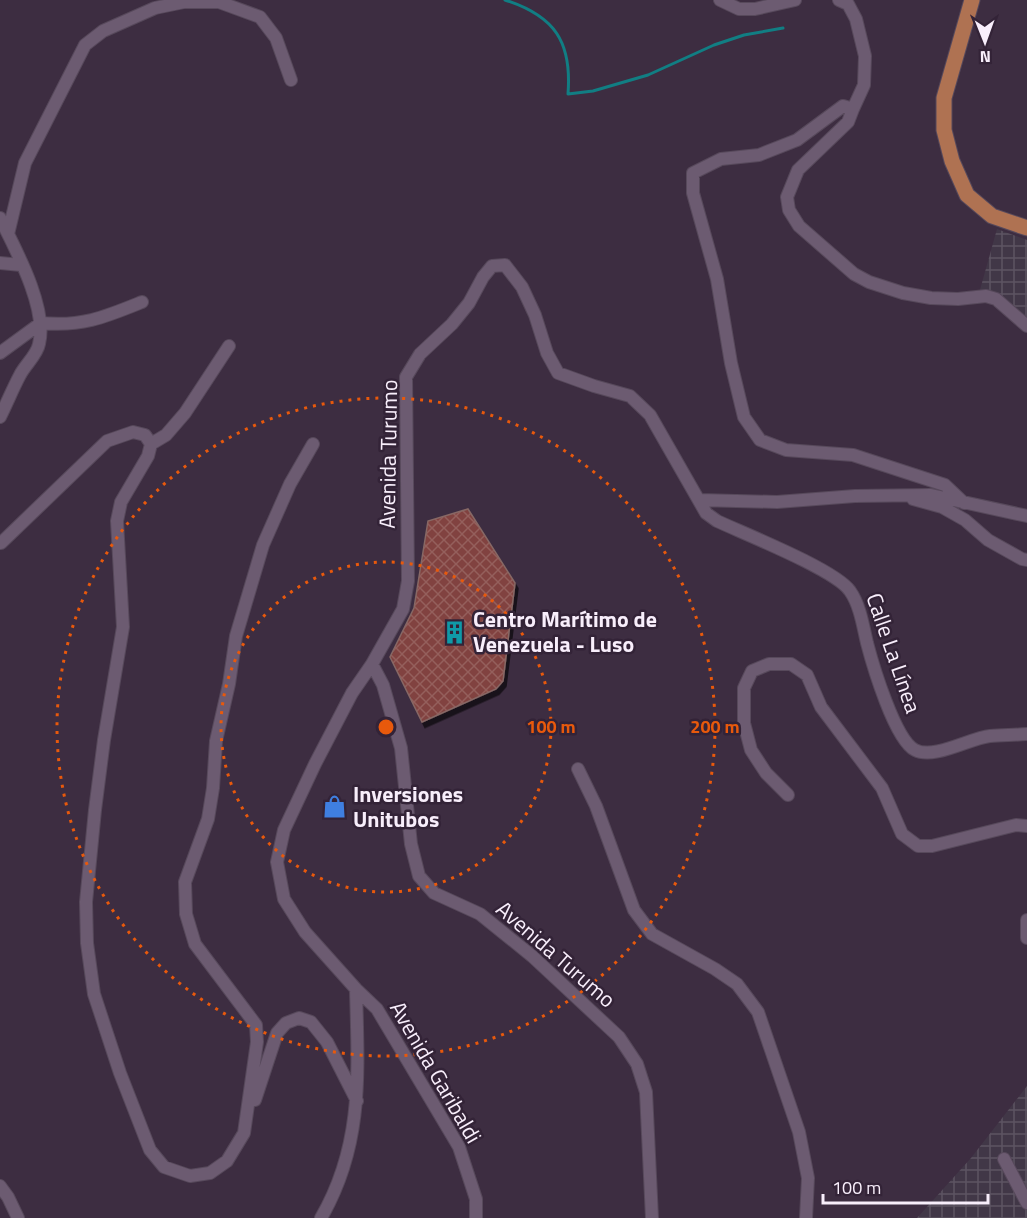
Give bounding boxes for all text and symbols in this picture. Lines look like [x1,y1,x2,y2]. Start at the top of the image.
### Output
north arrow [955,12,1015,72]
text: N [980,45,991,69]
street label: Avenida Turumo [370,379,406,529]
street label: Calle La Línea [858,588,930,718]
place label: Centro Marítimo de Venezuela - Luso [473,602,657,661]
building icon: Centro Marítimo de Venezuela - Luso [442,619,468,645]
text: 100 m [526,713,576,740]
text: 200 m [690,713,740,740]
centre of rings [376,717,396,737]
place label: Inversiones Unitubos [353,777,463,836]
shop icon: Inversiones Unitubos [322,794,348,820]
street label: Avenida Turumo [489,892,623,1016]
street label: Avenida Garibaldi [381,994,491,1150]
scale bar [823,1167,988,1205]
text: 100 m [832,1174,881,1201]

